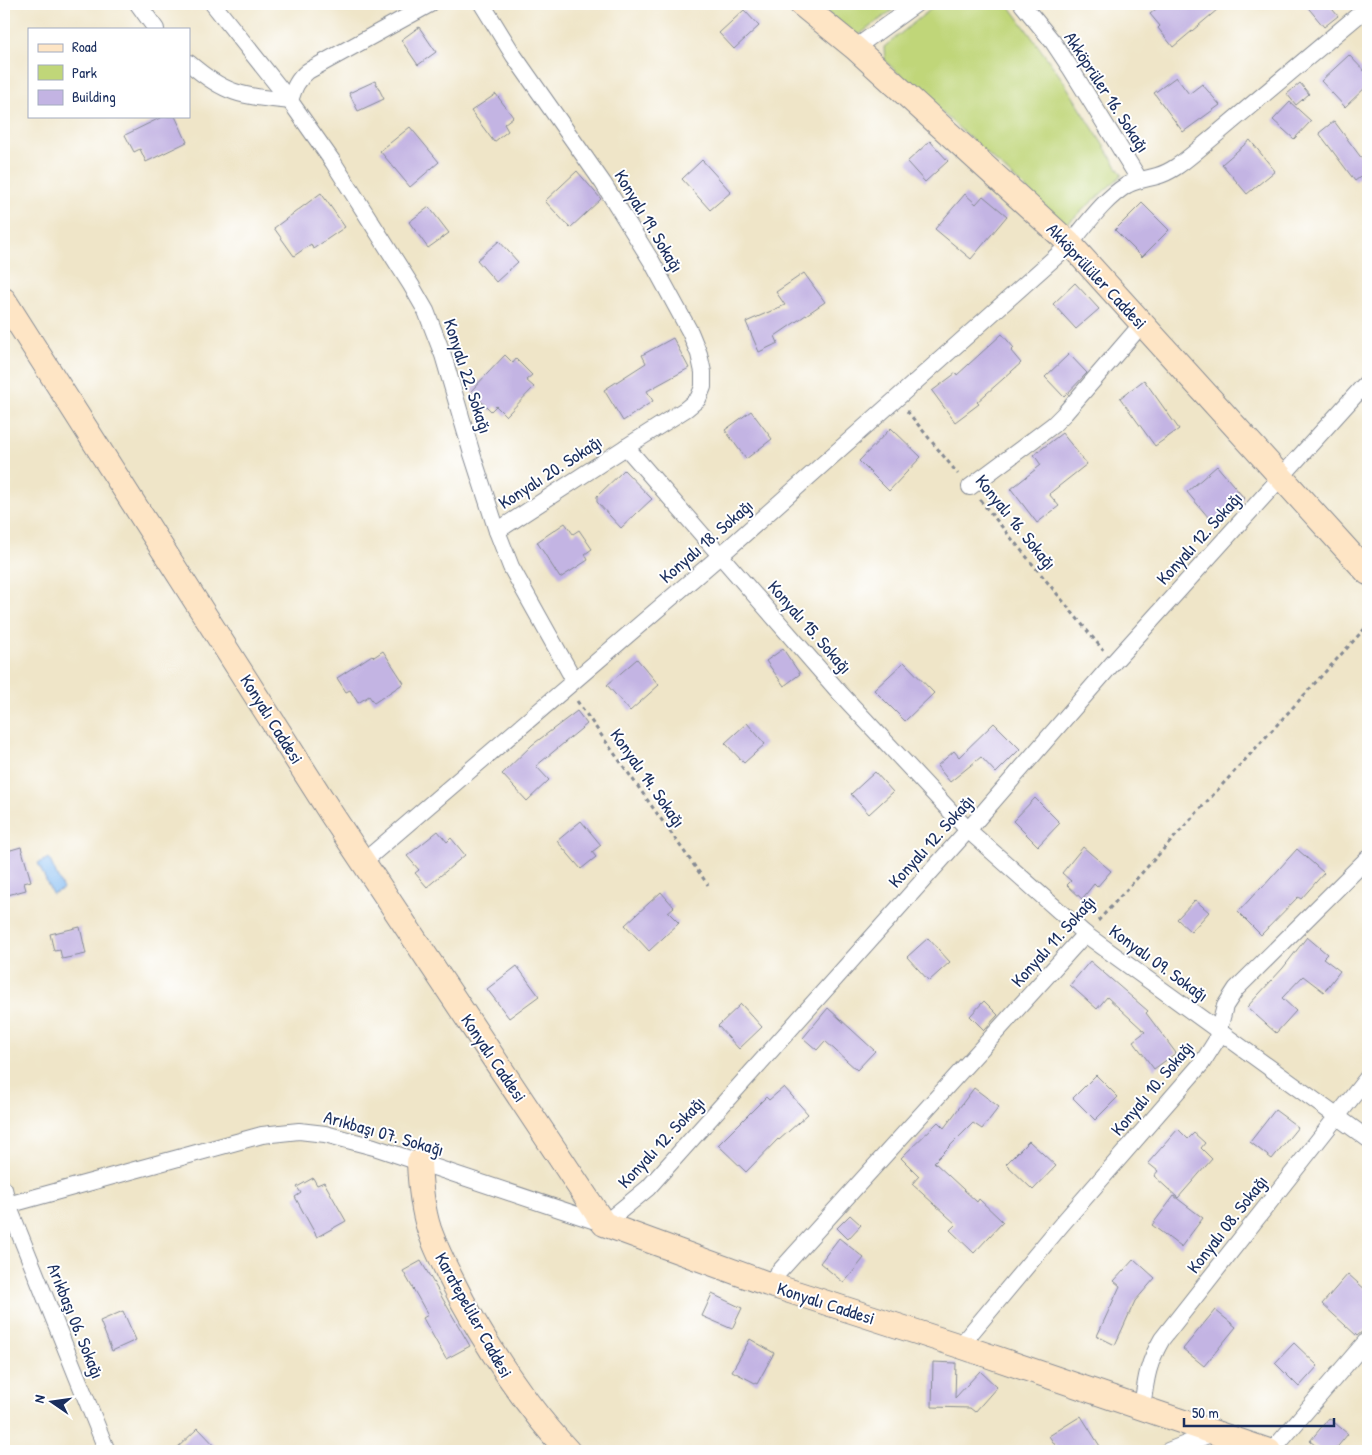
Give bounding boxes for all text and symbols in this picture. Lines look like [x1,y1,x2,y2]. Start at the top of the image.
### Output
street label: Akköprüler 16. Sokağı [1058,27,1156,157]
legend [28,28,190,118]
text: Road [72,36,97,57]
text: Park [72,62,97,83]
text: Building [72,86,116,107]
street label: Konyalı 19. Sokağı [609,165,689,277]
street label: Akköprülüler Caddesi [1041,217,1153,335]
street label: Konyalı 22. Sokağı [438,315,498,437]
street label: Konyalı 20. Sokağı [493,429,607,515]
street label: Konyalı 16. Sokağı [970,469,1062,575]
street label: Konyalı 12. Sokağı [1150,486,1248,590]
street label: Konyalı 18. Sokağı [654,493,758,589]
street label: Konyalı 15. Sokağı [762,575,858,679]
street label: Konyalı Caddesi [234,669,310,769]
street label: Konyalı 14. Sokağı [605,723,691,833]
street label: Konyalı 12. Sokağı [882,789,980,893]
street label: Konyalı 11. Sokağı [1005,890,1101,992]
street label: Konyalı 09. Sokağı [1104,918,1214,1008]
street label: Konyalı Caddesi [455,1009,533,1107]
street label: Konyalı 10. Sokağı [1105,1035,1199,1141]
street label: Konyalı 12. Sokağı [612,1091,710,1193]
street label: Arıkbaşı 07. Sokağı [321,1104,447,1162]
street label: Konyalı 08. Sokağı [1181,1170,1273,1278]
street label: Karatepeliler Caddesi [429,1248,519,1382]
street label: Arıkbaşı 06. Sokağı [42,1260,110,1382]
street label: Konyalı Caddesi [774,1275,878,1331]
north arrow [28,1378,78,1428]
text: N [29,1393,49,1405]
scale bar [1184,1395,1334,1427]
text: 50 m [1192,1402,1219,1423]

